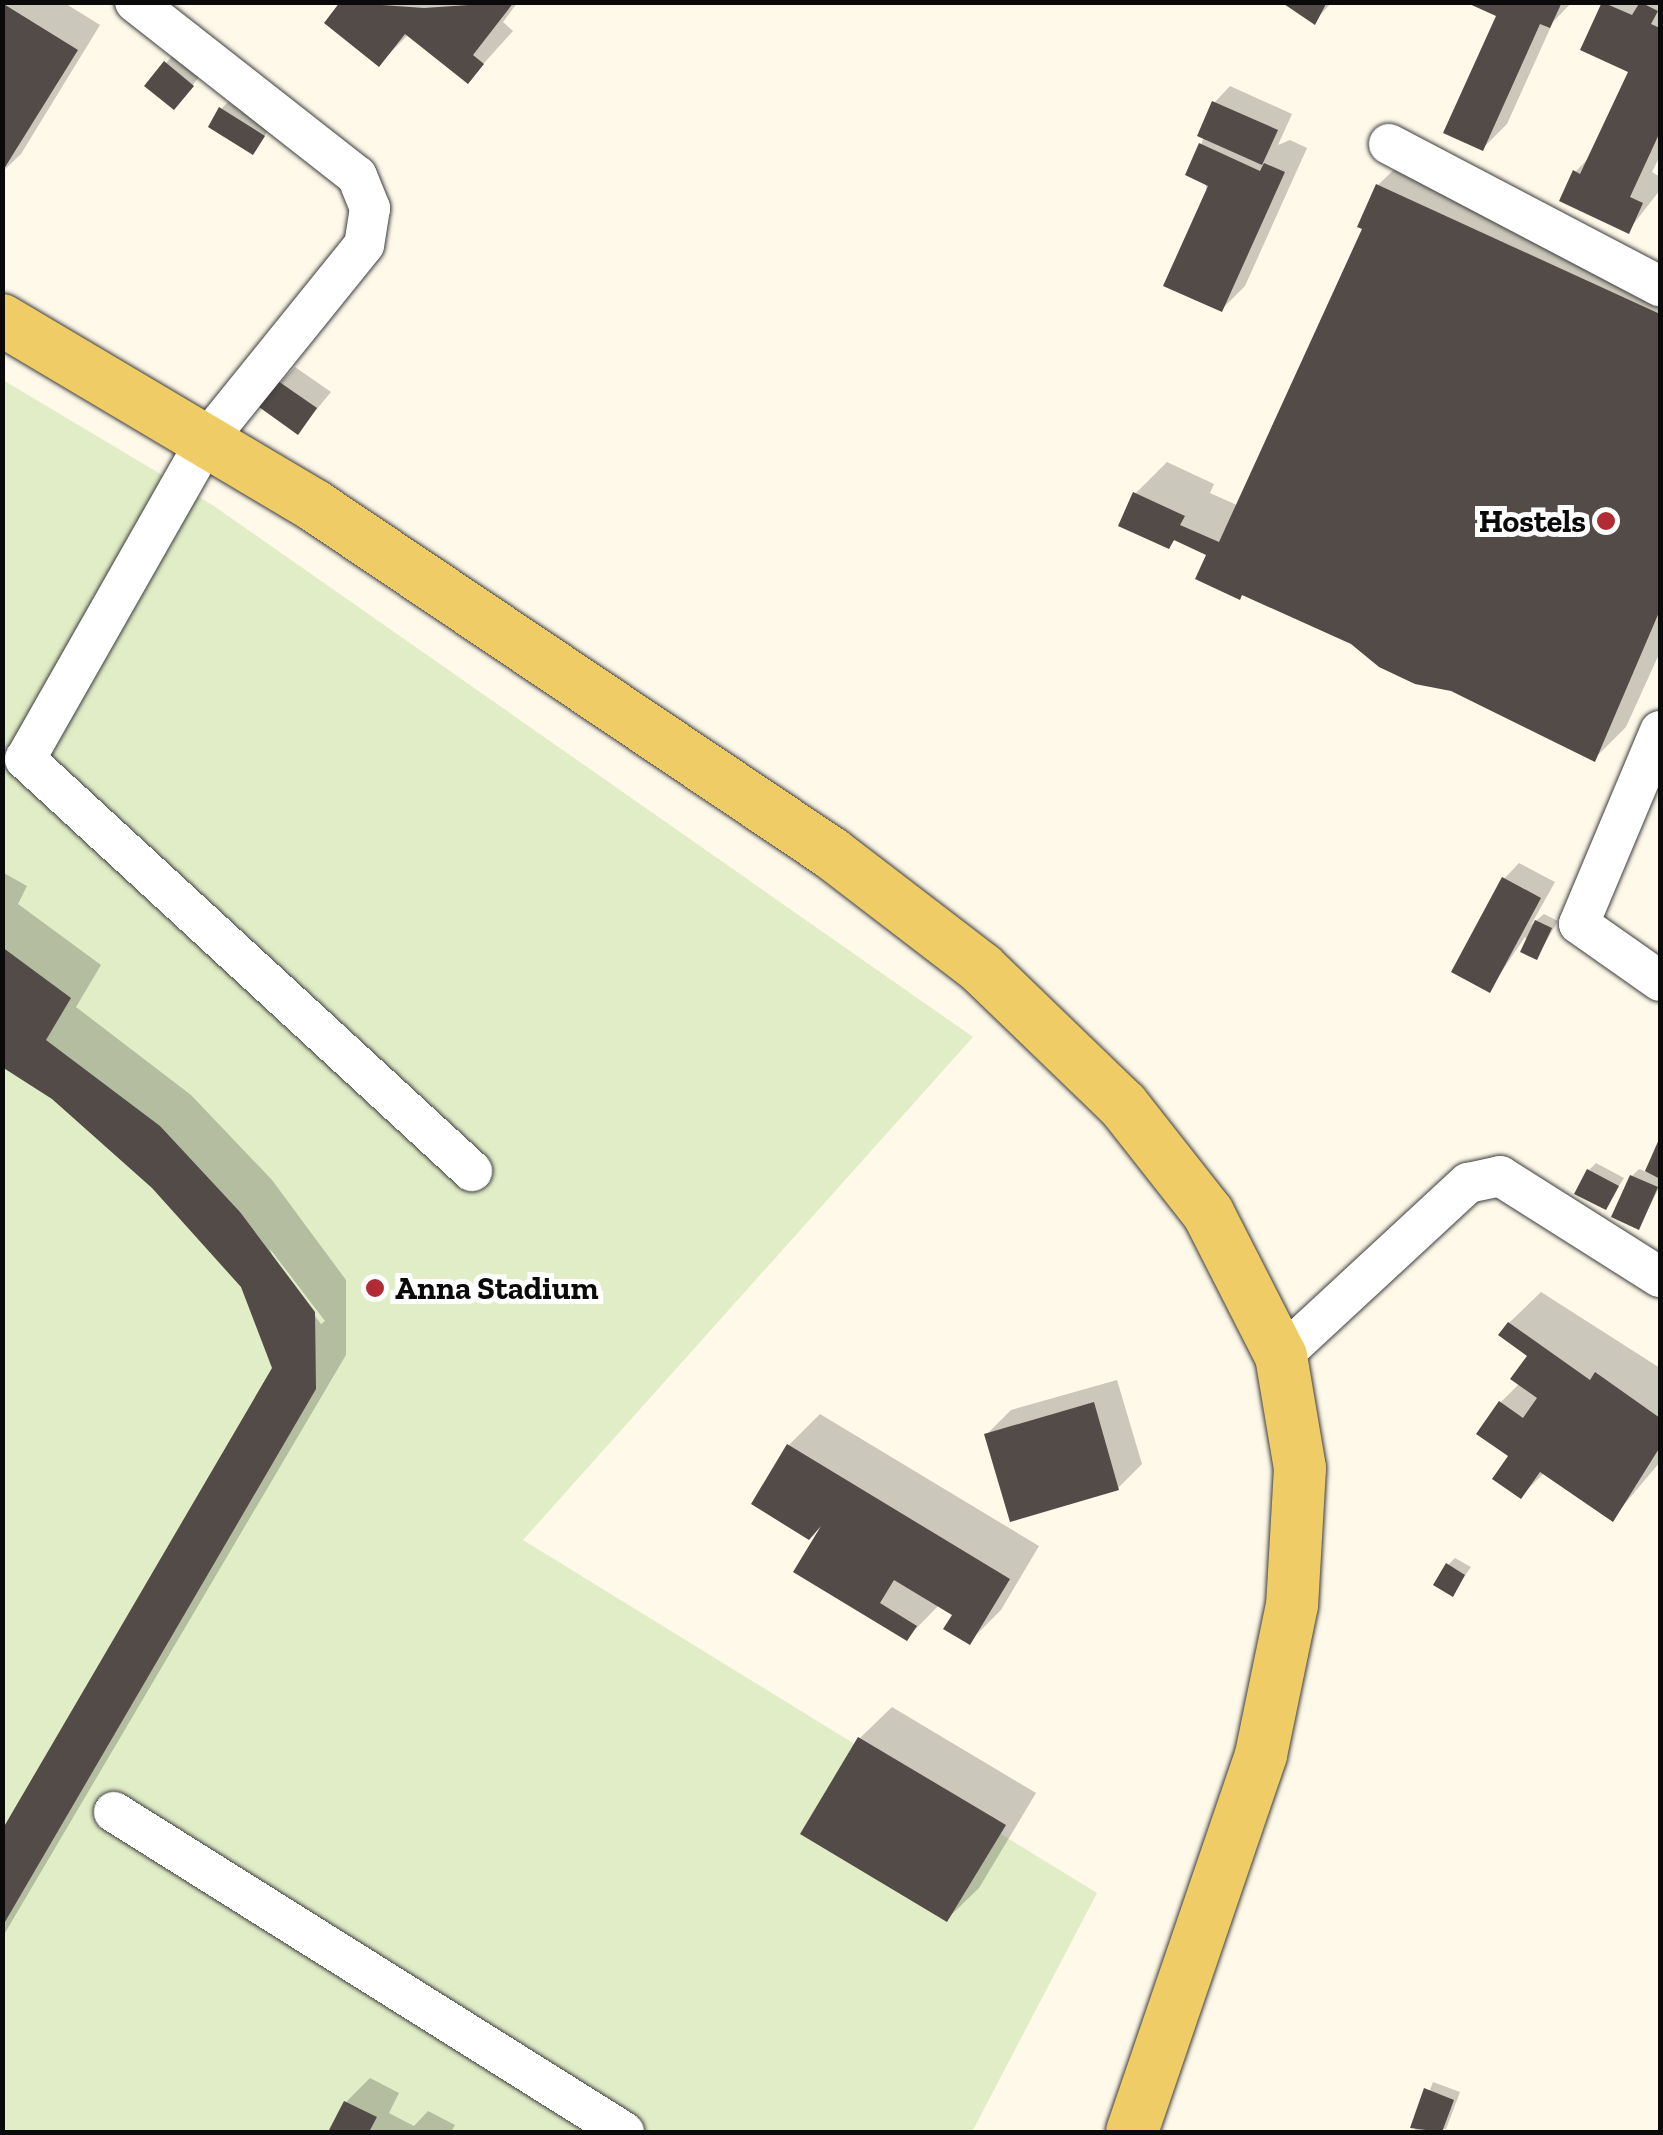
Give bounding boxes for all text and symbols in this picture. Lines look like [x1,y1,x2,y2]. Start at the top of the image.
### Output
place label: Hostels [1479,502,1586,540]
marker: Hostels [1595,510,1617,532]
place label: Anna Stadium [395,1269,598,1307]
marker: Anna Stadium [364,1277,386,1299]

